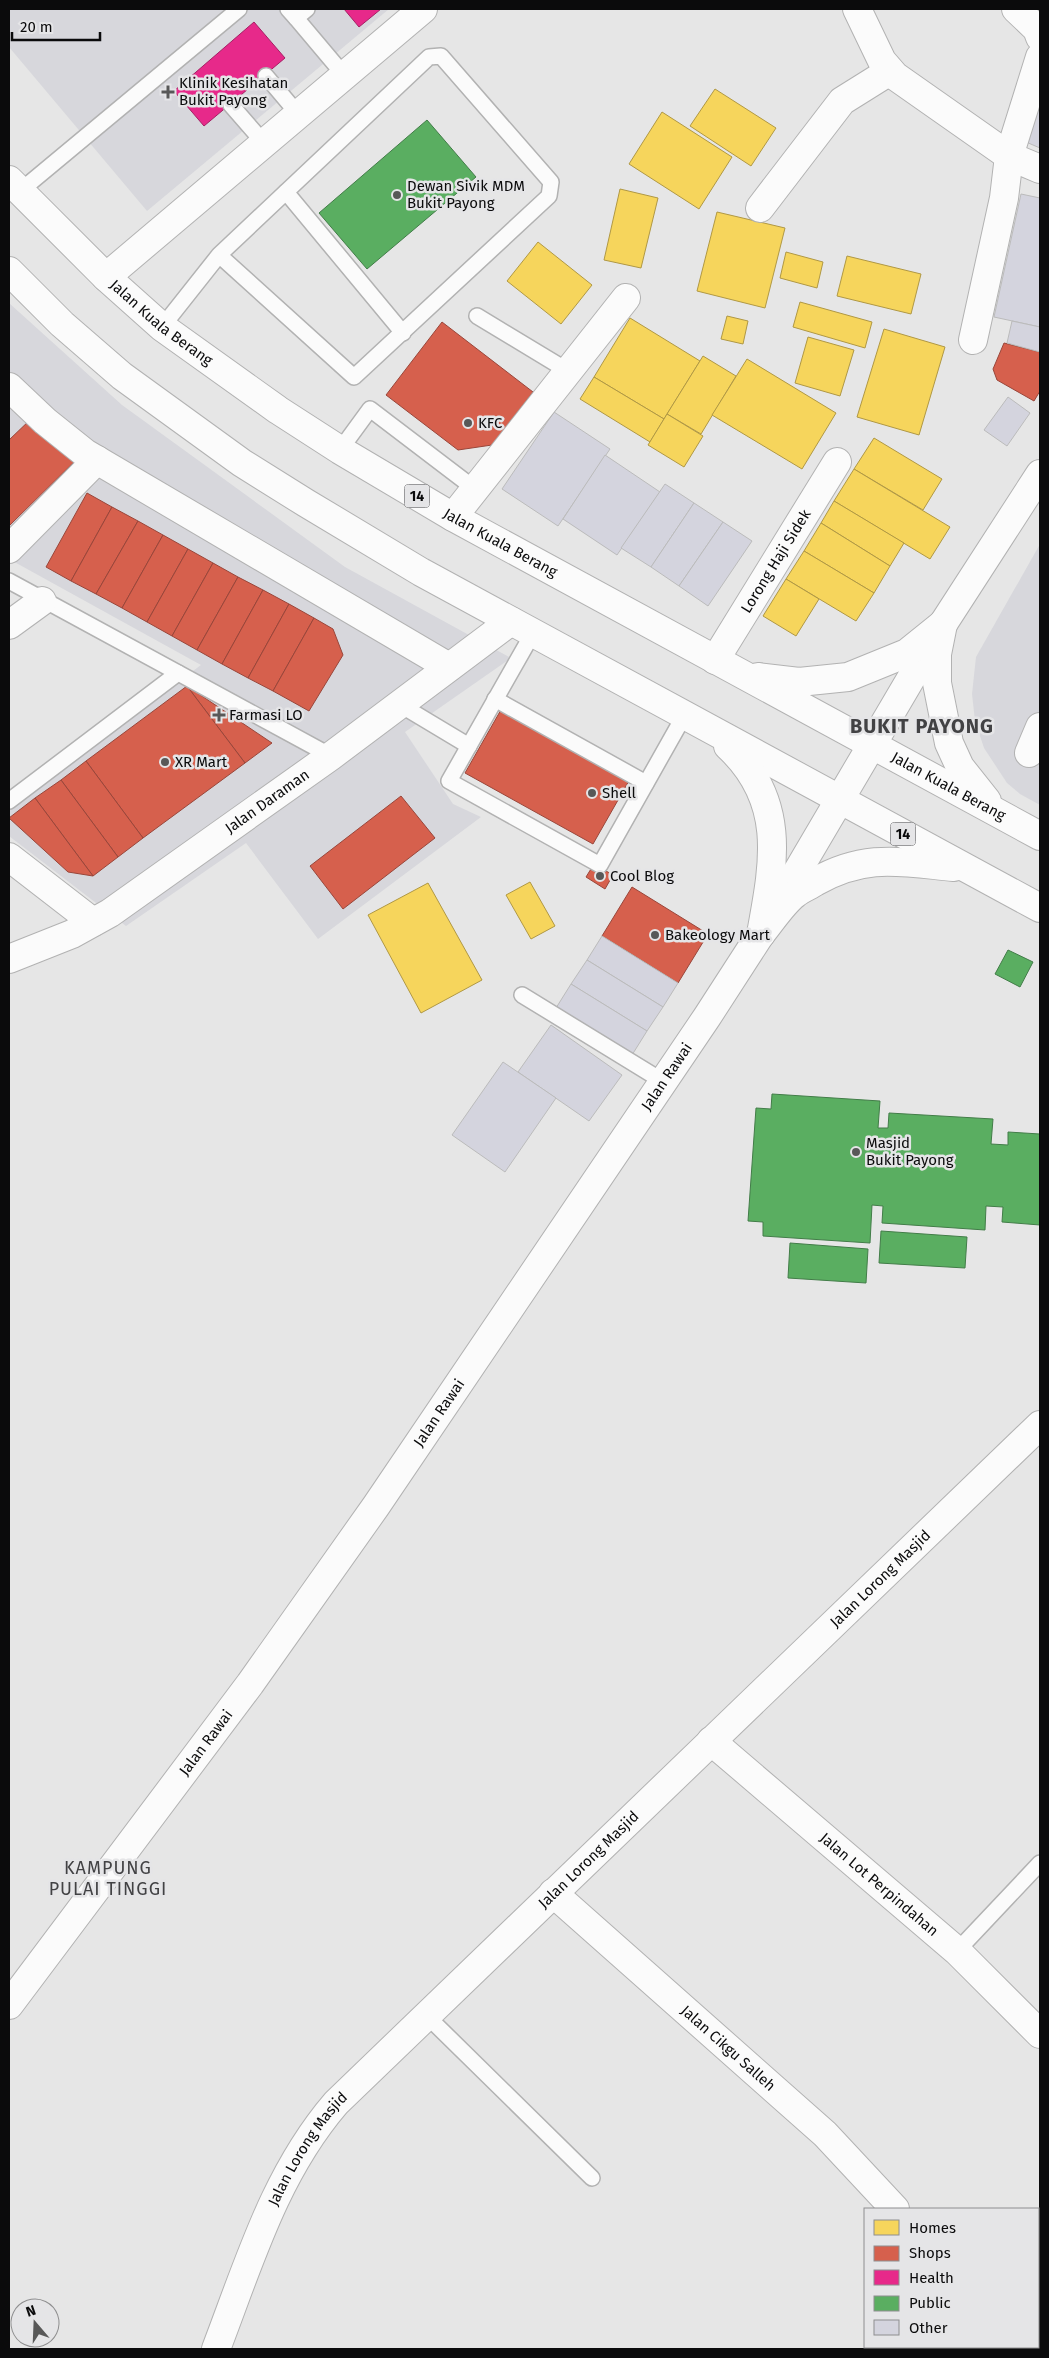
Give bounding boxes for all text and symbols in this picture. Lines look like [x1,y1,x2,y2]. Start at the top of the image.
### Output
scale bar [12,10,100,42]
text: 20 m [20,18,53,36]
place label: Klinik Kesihatan Bukit Payong [179,74,288,109]
marker: Klinik Kesihatan Bukit Payong [161,85,175,99]
place label: Dewan Sivik MDM Bukit Payong [407,177,525,212]
marker: Dewan Sivik MDM Bukit Payong [391,189,403,201]
street label: Jalan Kuala Berang [106,276,216,370]
place label: KFC [478,414,503,432]
marker: KFC [462,417,474,429]
road number: 14 [404,484,430,508]
street label: Jalan Kuala Berang [440,504,561,581]
street label: Lorong Haji Sidek [737,506,815,616]
place label: Farmasi LO [229,706,303,724]
marker: Farmasi LO [213,709,225,721]
district label: BUKIT PAYONG [850,714,994,738]
street label: Jalan Kuala Berang [888,748,1009,825]
place label: XR Mart [175,753,228,771]
marker: XR Mart [159,756,171,768]
street label: Jalan Daraman [222,765,313,837]
place label: Shell [602,784,637,802]
marker: Shell [586,787,598,799]
road number: 14 [890,822,916,846]
place label: Cool Blog [610,867,674,885]
marker: Cool Blog [594,870,606,882]
place label: Bakeology Mart [665,926,771,944]
marker: Bakeology Mart [649,929,661,941]
street label: Jalan Rawai [637,1039,696,1114]
place label: Masjid Bukit Payong [866,1134,954,1169]
marker: Masjid Bukit Payong [850,1146,862,1158]
street label: Jalan Rawai [410,1376,468,1450]
street label: Jalan Lorong Masjid [826,1526,934,1631]
street label: Jalan Rawai [175,1706,237,1779]
street label: Jalan Lorong Masjid [535,1807,643,1912]
street label: Jalan Lot Perpindahan [816,1829,942,1940]
district label: KAMPUNG PULAI TINGGI [49,1857,167,1900]
street label: Jalan Cikgu Salleh [677,2002,779,2095]
street label: Jalan Lorong Masjid [264,2088,351,2209]
legend [864,2208,1039,2348]
text: Homes [909,2219,956,2237]
text: Shops [909,2244,951,2262]
text: Health [909,2269,954,2287]
text: Public [909,2294,951,2312]
north arrow [10,2298,60,2348]
text: N [24,2302,38,2321]
text: Other [909,2319,948,2337]

